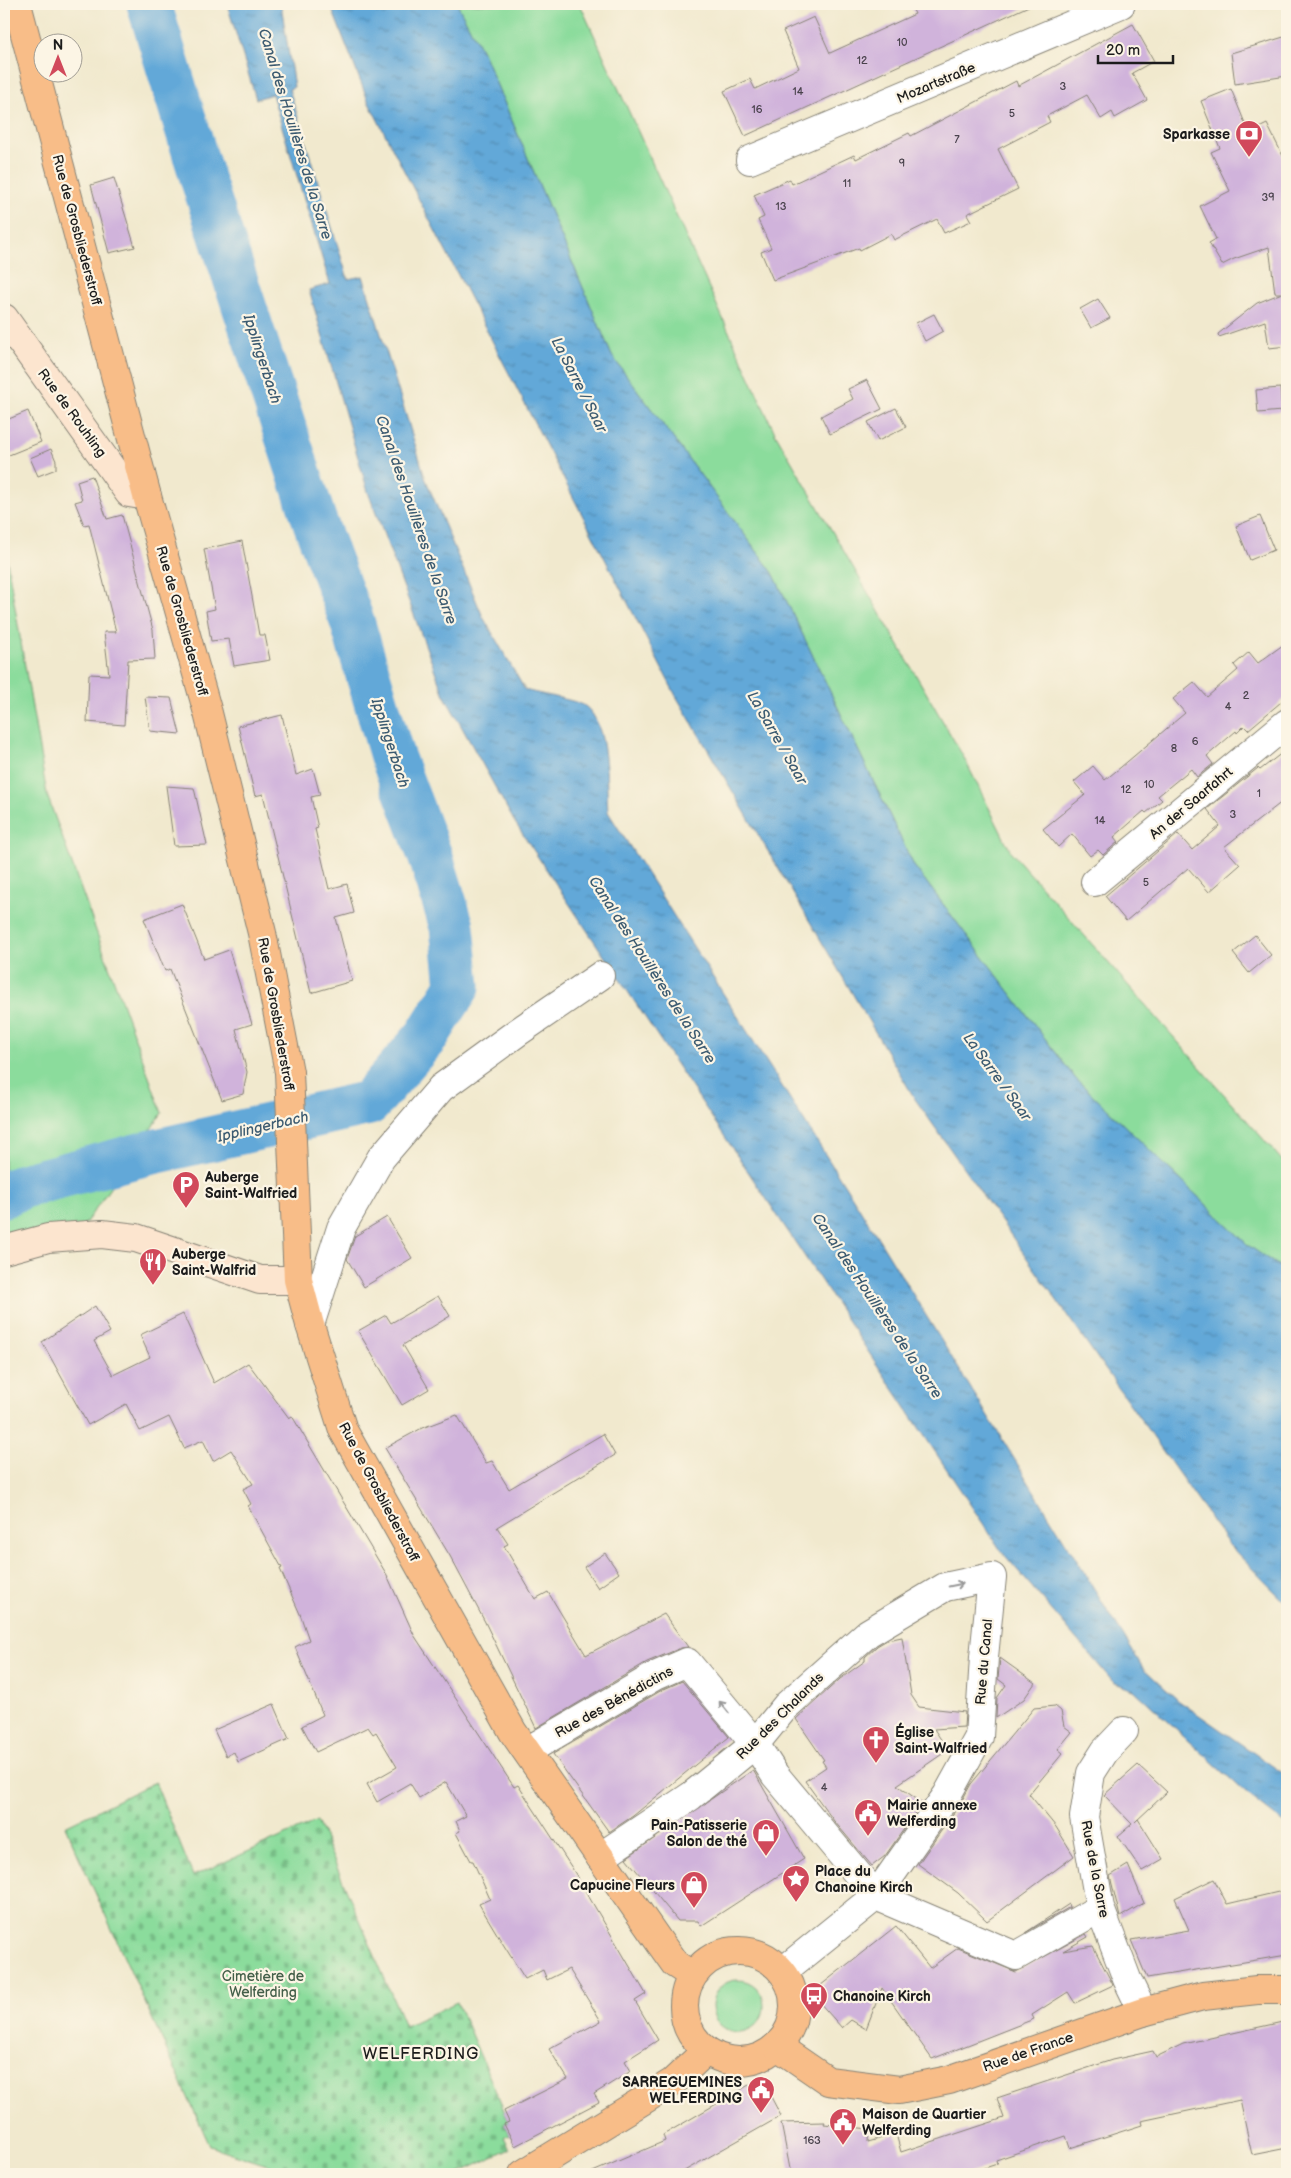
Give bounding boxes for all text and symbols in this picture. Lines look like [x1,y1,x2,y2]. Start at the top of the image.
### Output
water label: Canal des Houillères de la Sarre [254,26,336,242]
north arrow [32,32,82,82]
scale bar [1098,32,1174,64]
house number: 10 [897,36,908,49]
text: N [53,37,63,54]
text: 20 m [1106,41,1140,60]
house number: 12 [857,54,868,67]
street label: Mozartstraße [894,59,978,107]
house number: 3 [1060,80,1067,93]
house number: 14 [793,85,804,98]
house number: 16 [752,103,763,116]
house number: 5 [1009,107,1015,120]
bank icon: Sparkasse [1234,119,1264,158]
place label: Sparkasse [1163,126,1230,143]
house number: 7 [954,133,960,146]
street label: Rue de Grosbliederstroff [49,153,105,308]
house number: 9 [899,157,905,170]
house number: 11 [843,177,851,190]
house number: 39 [1261,191,1275,204]
house number: 13 [775,200,787,213]
water label: Ipplingerbach [238,311,285,406]
water label: La Sarre / Saar [547,334,612,437]
street label: Rue de Rouhling [34,365,110,461]
water label: Canal des Houillères de la Sarre [371,413,461,627]
street label: Rue de Grosbliederstroff [152,544,212,698]
water label: La Sarre / Saar [743,688,812,789]
house number: 2 [1243,689,1250,702]
water label: Ipplingerbach [366,695,413,790]
house number: 4 [1225,700,1232,713]
house number: 6 [1192,735,1199,748]
house number: 8 [1171,742,1177,755]
street label: An der Saarfahrt [1146,763,1237,843]
house number: 10 [1144,778,1155,791]
house number: 12 [1121,783,1132,796]
house number: 1 [1257,787,1261,800]
house number: 3 [1230,808,1237,821]
house number: 14 [1095,814,1106,827]
water label: Canal des Houillères de la Sarre [584,873,720,1068]
house number: 5 [1143,876,1149,889]
street label: Rue de Grosbliederstroff [254,936,298,1092]
water label: La Sarre / Saar [959,1029,1036,1126]
water label: Ipplingerbach [215,1107,310,1147]
place label: Auberge Saint-Walfried [204,1169,297,1202]
parking icon: Auberge Saint-Walfried [171,1170,201,1209]
water label: Canal des Houillères de la Sarre [808,1210,946,1403]
place label: Auberge Saint-Walfrid [171,1246,256,1279]
restaurant icon: Auberge Saint-Walfrid [138,1247,168,1286]
street label: Rue de Grosbliederstroff [335,1419,423,1565]
one-way arrow [948,1580,964,1589]
street label: Rue du Canal [972,1618,996,1706]
street label: Rue des Bénédictins [552,1662,676,1742]
street label: Rue des Chalands [733,1669,827,1763]
one-way arrow [719,1700,730,1713]
place label: Église Saint-Walfried [895,1722,987,1757]
church icon: Église Saint-Walfried [861,1725,891,1764]
house number: 4 [821,1781,828,1794]
place label: Mairie annexe Welferding [887,1797,977,1830]
public building icon: Mairie annexe Welferding [853,1798,883,1837]
place label: Pain-Patisserie Salon de thé [651,1817,748,1850]
shop icon: Pain-Patisserie Salon de thé [751,1818,781,1857]
street label: Rue de la Sarre [1077,1819,1113,1919]
place label: Place du Chanoine Kirch [815,1863,913,1896]
place icon: Place du Chanoine Kirch [781,1864,811,1903]
shop icon: Capucine Fleurs [679,1870,709,1909]
place label: Capucine Fleurs [570,1877,675,1894]
park label: Cimetière de Welferding [222,1968,304,2001]
bus stop icon: Chanoine Kirch [799,1981,829,2020]
place label: Chanoine Kirch [833,1988,931,2005]
street label: Rue de France [980,2029,1076,2075]
district label: WELFERDING [363,2045,479,2064]
place label: SARREGUEMINES WELFERDING [622,2074,742,2107]
public building icon: SARREGUEMINES WELFERDING [746,2075,776,2114]
place label: Maison de Quartier Welferding [862,2106,986,2139]
public building icon: Maison de Quartier Welferding [828,2107,858,2146]
house number: 163 [803,2134,821,2147]

